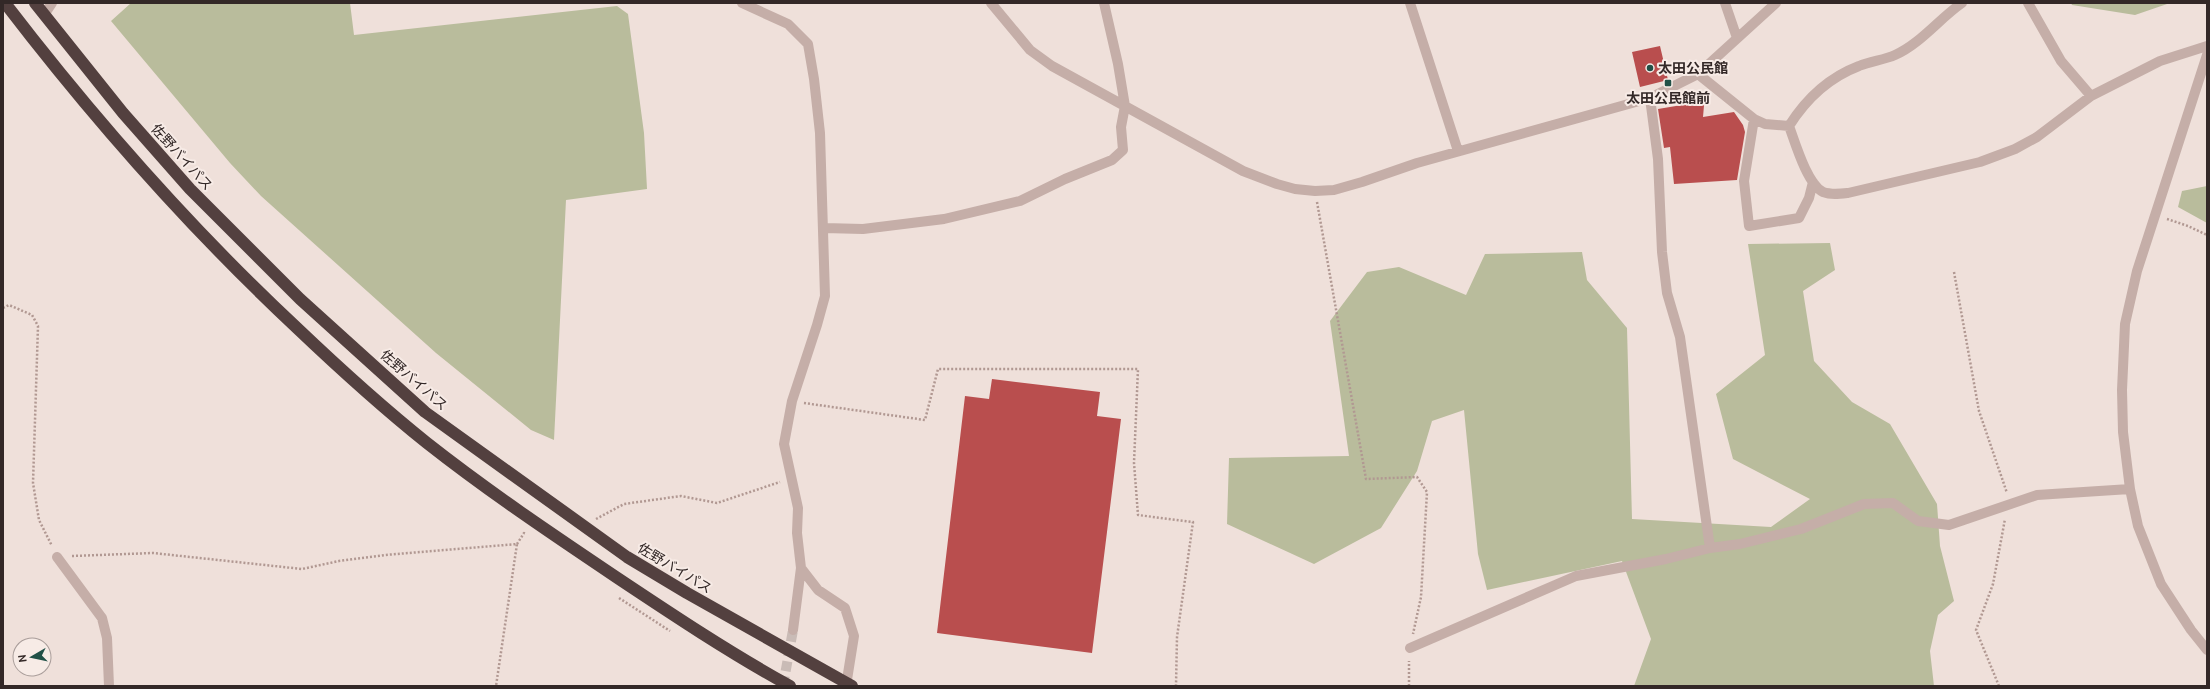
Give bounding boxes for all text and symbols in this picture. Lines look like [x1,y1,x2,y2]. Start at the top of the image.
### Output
place label: 太田公民館 [1658,59,1728,77]
marker: 太田公民館 [1645,63,1655,73]
marker: 太田公民館前 [1663,78,1673,88]
place label: 太田公民館前 [1626,89,1710,107]
street label: 佐野バイパス [147,120,217,194]
street label: 佐野バイパス [376,346,452,414]
street label: 佐野バイパス [634,539,716,597]
north arrow [12,637,52,677]
text: N [15,654,30,664]

